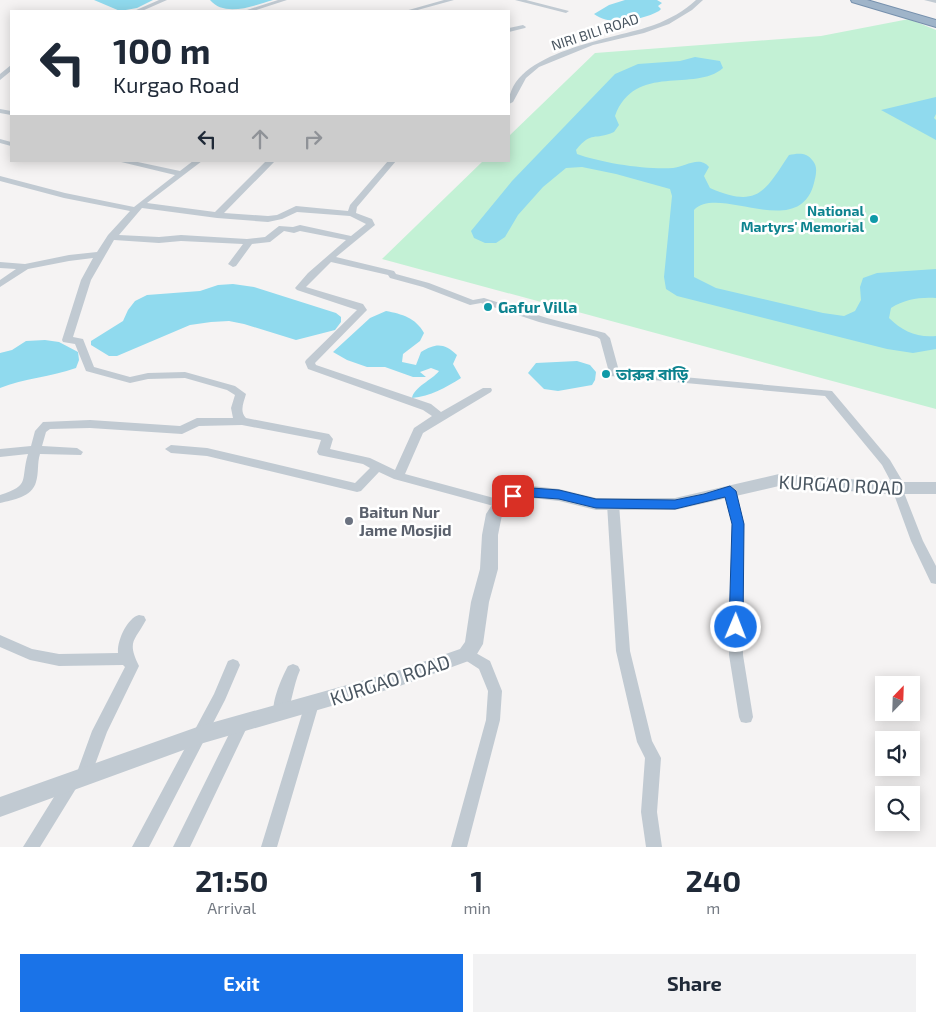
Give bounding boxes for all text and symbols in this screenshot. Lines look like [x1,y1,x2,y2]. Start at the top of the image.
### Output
street label: NIRI BILI ROAD [549,9,641,54]
text: 100 m [113,29,211,71]
icon: left [30,30,95,95]
text: Kurgao Road [113,71,240,97]
icon: left [193,125,221,153]
icon: ahead [246,125,274,153]
icon: right [299,125,327,153]
place label: National Martyrs' Memorial [741,202,864,235]
marker: National Martyrs' Memorial [868,213,880,225]
place label: Gafur Villa [498,297,577,316]
marker: Gafur Villa [482,301,494,313]
place label: তারুর বাড়ি [615,364,689,383]
marker: তারুর বাড়ি [600,368,612,380]
street label: KURGAO ROAD [778,470,904,499]
pin [492,475,534,517]
icon: arrive [499,482,527,510]
place label: Baitun Nur Jame Mosjid [359,502,452,539]
marker: Baitun Nur Jame Mosjid [343,515,355,527]
position arrow [709,600,761,652]
street label: KURGAO ROAD [327,649,453,710]
north arrow [875,676,920,721]
map controls [875,676,920,831]
button: sound [875,731,920,776]
button: search [875,786,920,831]
text: 21:50 [195,862,269,898]
text: 1 [471,862,484,898]
text: 240 [686,862,741,898]
text: Arrival [207,898,256,917]
text: min [463,898,491,917]
text: m [706,898,720,917]
button: Exit [20,954,463,1012]
button: Share [473,954,916,1012]

